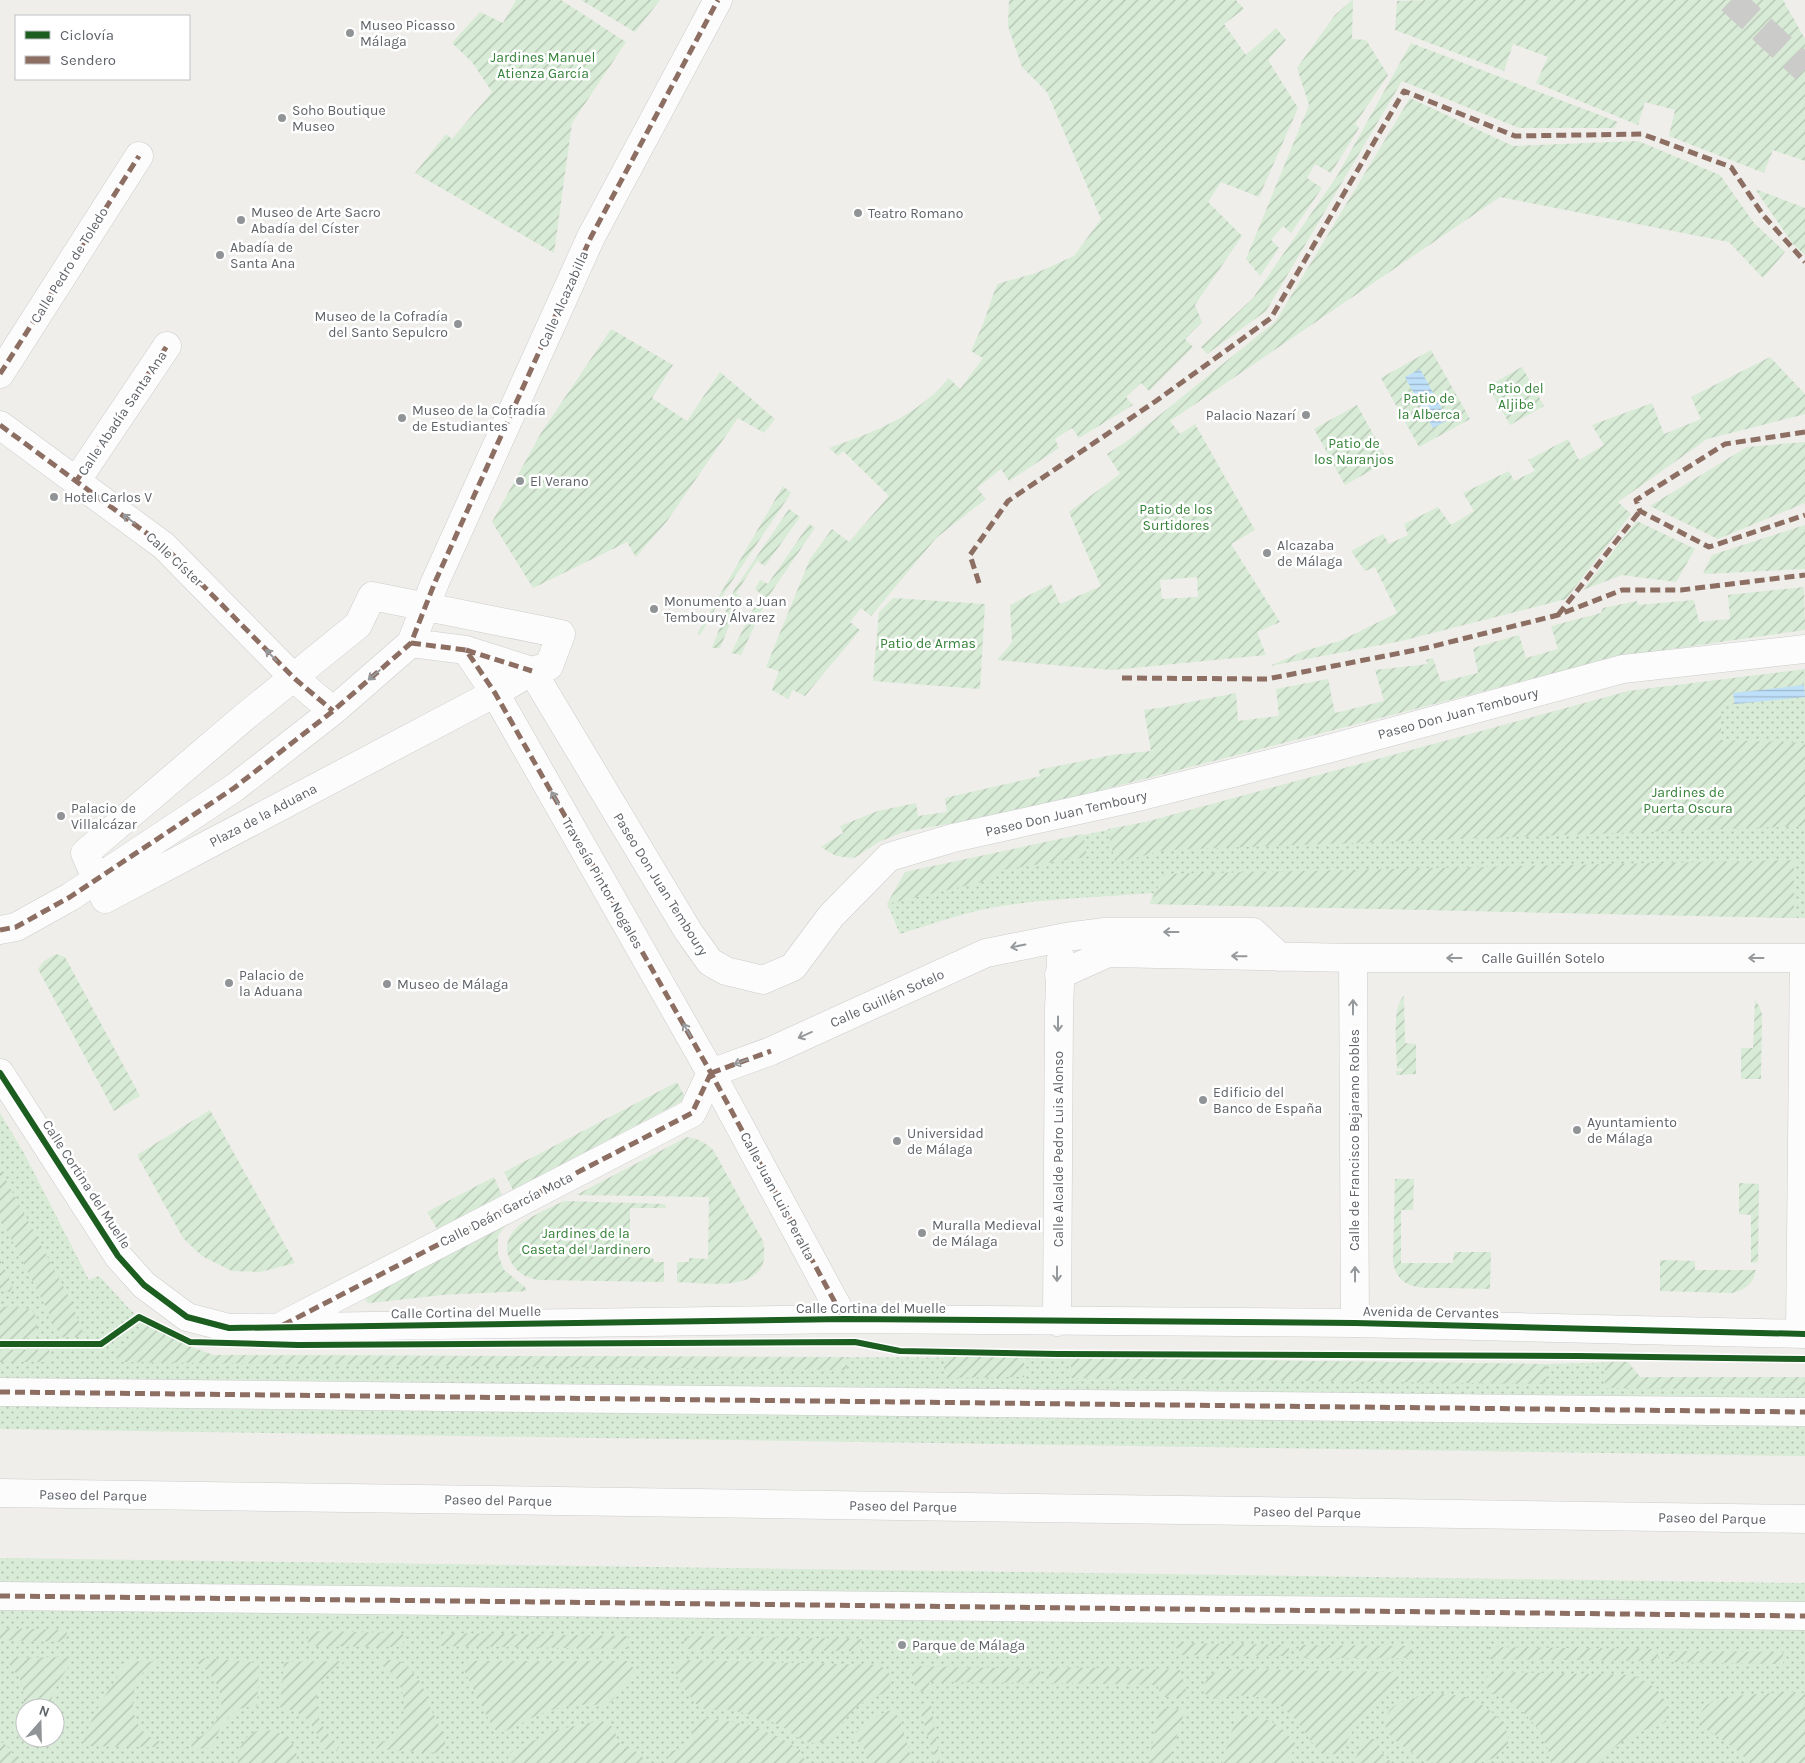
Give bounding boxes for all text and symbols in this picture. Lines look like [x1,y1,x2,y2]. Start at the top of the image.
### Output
legend [15,15,190,80]
place label: Museo Picasso Málaga [360,17,455,50]
text: Ciclovía [60,26,114,44]
marker: Museo Picasso Málaga [344,27,356,39]
park label: Jardines Manuel Atienza García [491,49,595,82]
text: Sendero [60,51,116,69]
place label: Soho Boutique Museo [292,102,386,135]
marker: Soho Boutique Museo [276,112,288,124]
street label: Calle Pedro de Toledo [27,204,112,326]
place label: Museo de Arte Sacro Abadía del Císter [251,204,381,237]
place label: Teatro Romano [868,205,963,222]
marker: Teatro Romano [852,207,864,219]
marker: Museo de Arte Sacro Abadía del Císter [235,214,247,226]
place label: Abadía de Santa Ana [230,239,295,272]
street label: Calle Alcazabilla [535,248,592,350]
marker: Abadía de Santa Ana [214,249,226,261]
place label: Museo de la Cofradía del Santo Sepulcro [314,308,448,341]
marker: Museo de la Cofradía del Santo Sepulcro [452,318,464,330]
street label: Calle Abadía Santa Ana [74,347,171,479]
park label: Patio del Aljibe [1488,380,1544,413]
park label: Patio de la Alberca [1398,390,1460,423]
place label: Museo de la Cofradía de Estudiantes [412,402,546,435]
place label: Palacio Nazarí [1206,407,1297,424]
marker: Palacio Nazarí [1300,409,1312,421]
marker: Museo de la Cofradía de Estudiantes [396,412,408,424]
park label: Patio de los Naranjos [1314,435,1394,468]
place label: El Verano [530,473,589,490]
marker: El Verano [514,475,526,487]
place label: Hotel Carlos V [64,489,152,506]
marker: Hotel Carlos V [48,491,60,503]
park label: Patio de los Surtidores [1139,501,1213,534]
one-way arrow [122,514,136,524]
street label: Calle Císter [142,529,208,591]
place label: Alcazaba de Málaga [1277,537,1343,570]
marker: Alcazaba de Málaga [1261,547,1273,559]
place label: Monumento a Juan Temboury Álvarez [664,593,787,626]
marker: Monumento a Juan Temboury Álvarez [648,603,660,615]
park label: Patio de Armas [880,635,976,652]
one-way arrow [265,649,278,661]
one-way arrow [368,669,381,680]
street label: Paseo Don Juan Temboury [1376,684,1541,743]
street label: Plaza de la Aduana [206,780,320,851]
park label: Jardines de Puerta Oscura [1643,784,1733,817]
street label: Paseo Don Juan Temboury [984,786,1149,840]
one-way arrow [550,790,560,805]
place label: Palacio de Villalcázar [71,800,138,833]
marker: Palacio de Villalcázar [55,810,67,822]
street label: Paseo Don Juan Temboury [610,810,712,959]
street label: Travesía Pintor Nogales [558,815,647,952]
one-way arrow [1163,927,1180,937]
one-way arrow [1011,942,1027,952]
street label: Calle Guillén Sotelo [1481,950,1605,967]
one-way arrow [1231,951,1248,961]
one-way arrow [1446,953,1462,963]
one-way arrow [1749,953,1765,963]
street label: Calle Guillén Sotelo [827,966,947,1031]
place label: Palacio de la Aduana [239,967,304,1000]
place label: Museo de Málaga [397,976,508,993]
marker: Palacio de la Aduana [223,977,235,989]
marker: Museo de Málaga [381,978,393,990]
one-way arrow [1348,999,1358,1015]
one-way arrow [1054,1016,1063,1032]
one-way arrow [682,1024,692,1038]
street label: Calle de Francisco Bejarano Robles [1346,1029,1363,1251]
one-way arrow [797,1031,812,1041]
street label: Calle Alcalde Pedro Luis Alonso [1050,1051,1067,1247]
one-way arrow [734,1058,749,1067]
place label: Edificio del Banco de España [1213,1084,1322,1117]
marker: Edificio del Banco de España [1197,1094,1209,1106]
place label: Ayuntamiento de Málaga [1587,1114,1677,1147]
street label: Calle Cortina del Muelle [39,1117,135,1252]
marker: Ayuntamiento de Málaga [1571,1124,1583,1136]
place label: Universidad de Málaga [907,1125,984,1158]
street label: Calle Juan Luis Peralta [737,1129,819,1263]
marker: Universidad de Málaga [891,1135,903,1147]
street label: Calle Deán García Mota [437,1168,576,1250]
place label: Muralla Medieval de Málaga [932,1217,1041,1250]
park label: Jardines de la Caseta del Jardinero [521,1225,651,1258]
marker: Muralla Medieval de Málaga [916,1227,928,1239]
one-way arrow [1052,1266,1062,1282]
one-way arrow [1350,1266,1360,1282]
street label: Calle Cortina del Muelle [796,1300,946,1317]
street label: Calle Cortina del Muelle [391,1303,541,1322]
street label: Avenida de Cervantes [1363,1303,1499,1322]
street label: Paseo del Parque [39,1486,147,1505]
street label: Paseo del Parque [444,1491,552,1510]
street label: Paseo del Parque [849,1497,957,1516]
street label: Paseo del Parque [1253,1503,1361,1522]
street label: Paseo del Parque [1658,1509,1766,1528]
place label: Parque de Málaga [912,1637,1025,1654]
marker: Parque de Málaga [896,1639,908,1651]
north arrow [15,1698,65,1748]
text: N [37,1702,52,1721]

